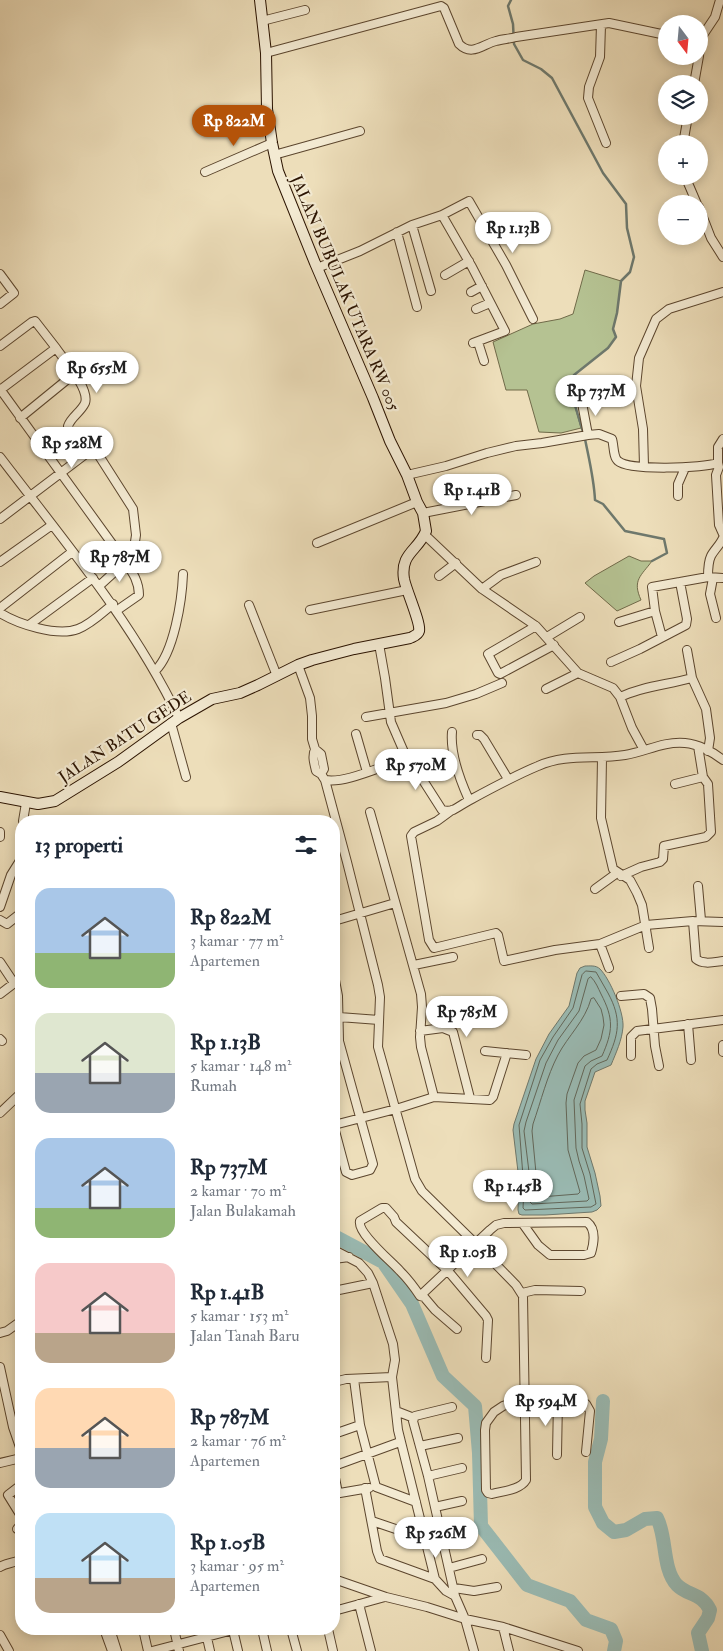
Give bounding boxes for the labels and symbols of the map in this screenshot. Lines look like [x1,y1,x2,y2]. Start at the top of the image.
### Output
north arrow [658,15,708,65]
pin: Rp 822M [188,104,280,147]
street label: JALAN BUBULAK UTARA RW 005 [285,171,404,414]
pin: Rp 1.13B [461,212,565,254]
pin: Rp 655M [51,352,143,394]
pin: Rp 737M [550,374,642,417]
pin: Rp 528M [26,426,118,469]
pin: Rp 1.41B [420,474,524,516]
pin: Rp 787M [74,540,166,583]
street label: JALAN BATU GEDE [54,687,196,789]
pin: Rp 570M [370,748,462,791]
pin: Rp 785M [421,996,513,1038]
pin: Rp 1.45B [461,1170,565,1212]
pin: Rp 1.05B [416,1236,520,1278]
pin: Rp 594M [500,1384,592,1427]
pin: Rp 526M [390,1516,482,1559]

